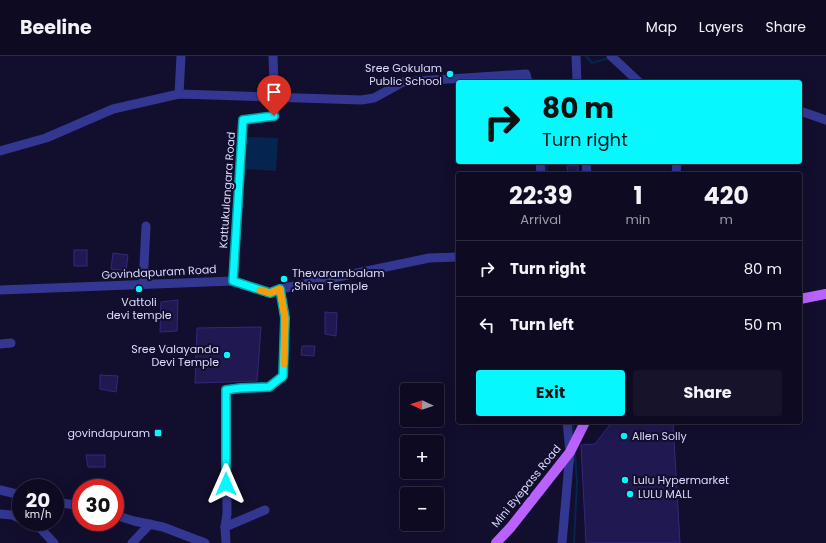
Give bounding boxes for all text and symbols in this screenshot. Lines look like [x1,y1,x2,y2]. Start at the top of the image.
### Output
text: Beeline [20,14,92,41]
text: Map [646,17,677,37]
text: Layers [699,17,743,37]
text: Share [765,17,806,37]
place label: Sree Gokulam Public School [365,60,442,89]
marker: Sree Gokulam Public School [445,69,455,79]
pin [257,75,291,116]
icon: arrive [263,81,285,103]
text: 80 m [542,89,614,128]
icon: right [476,96,528,148]
text: Turn right [542,127,628,152]
street label: Kattukulangara Road [215,131,239,249]
text: 22:39 [509,179,573,212]
text: 1 [633,179,642,212]
text: 420 [703,179,749,212]
text: Arrival [520,210,561,229]
text: min [625,210,650,229]
text: m [720,210,733,229]
icon: right [476,258,498,280]
text: Turn right [510,258,586,279]
text: 80 m [744,258,782,279]
street label: Govindapuram Road [101,261,217,283]
place label: Thevarambalam ,Shiva Temple [291,265,385,294]
marker: Thevarambalam ,Shiva Temple [279,274,289,284]
marker: Vattoli devi temple [134,284,144,294]
place label: Vattoli devi temple [106,294,172,323]
icon: left [476,314,498,336]
text: Turn left [510,314,574,335]
text: 50 m [744,314,782,335]
place label: Sree Valayanda Devi Temple [131,341,219,370]
marker: Sree Valayanda Devi Temple [222,350,232,360]
button: Exit [476,370,625,416]
button: Share [633,370,782,416]
north arrow [400,383,444,427]
map controls [400,383,444,531]
place label: govindapuram [67,425,150,441]
marker: govindapuram [153,428,163,438]
place label: Allen Solly [632,428,688,444]
marker: Allen Solly [619,431,629,441]
button: + [400,435,444,479]
street label: Mini Byepass Road [488,441,564,531]
position arrow [205,463,247,505]
place label: Lulu Hypermarket [633,472,729,488]
marker: Lulu Hypermarket [620,475,630,485]
speed limit sign: 30 [72,479,124,531]
text: 20 [26,486,50,514]
place label: LULU MALL [638,486,692,502]
button: − [400,487,444,531]
marker: LULU MALL [625,489,635,499]
text: km/h [25,507,51,522]

